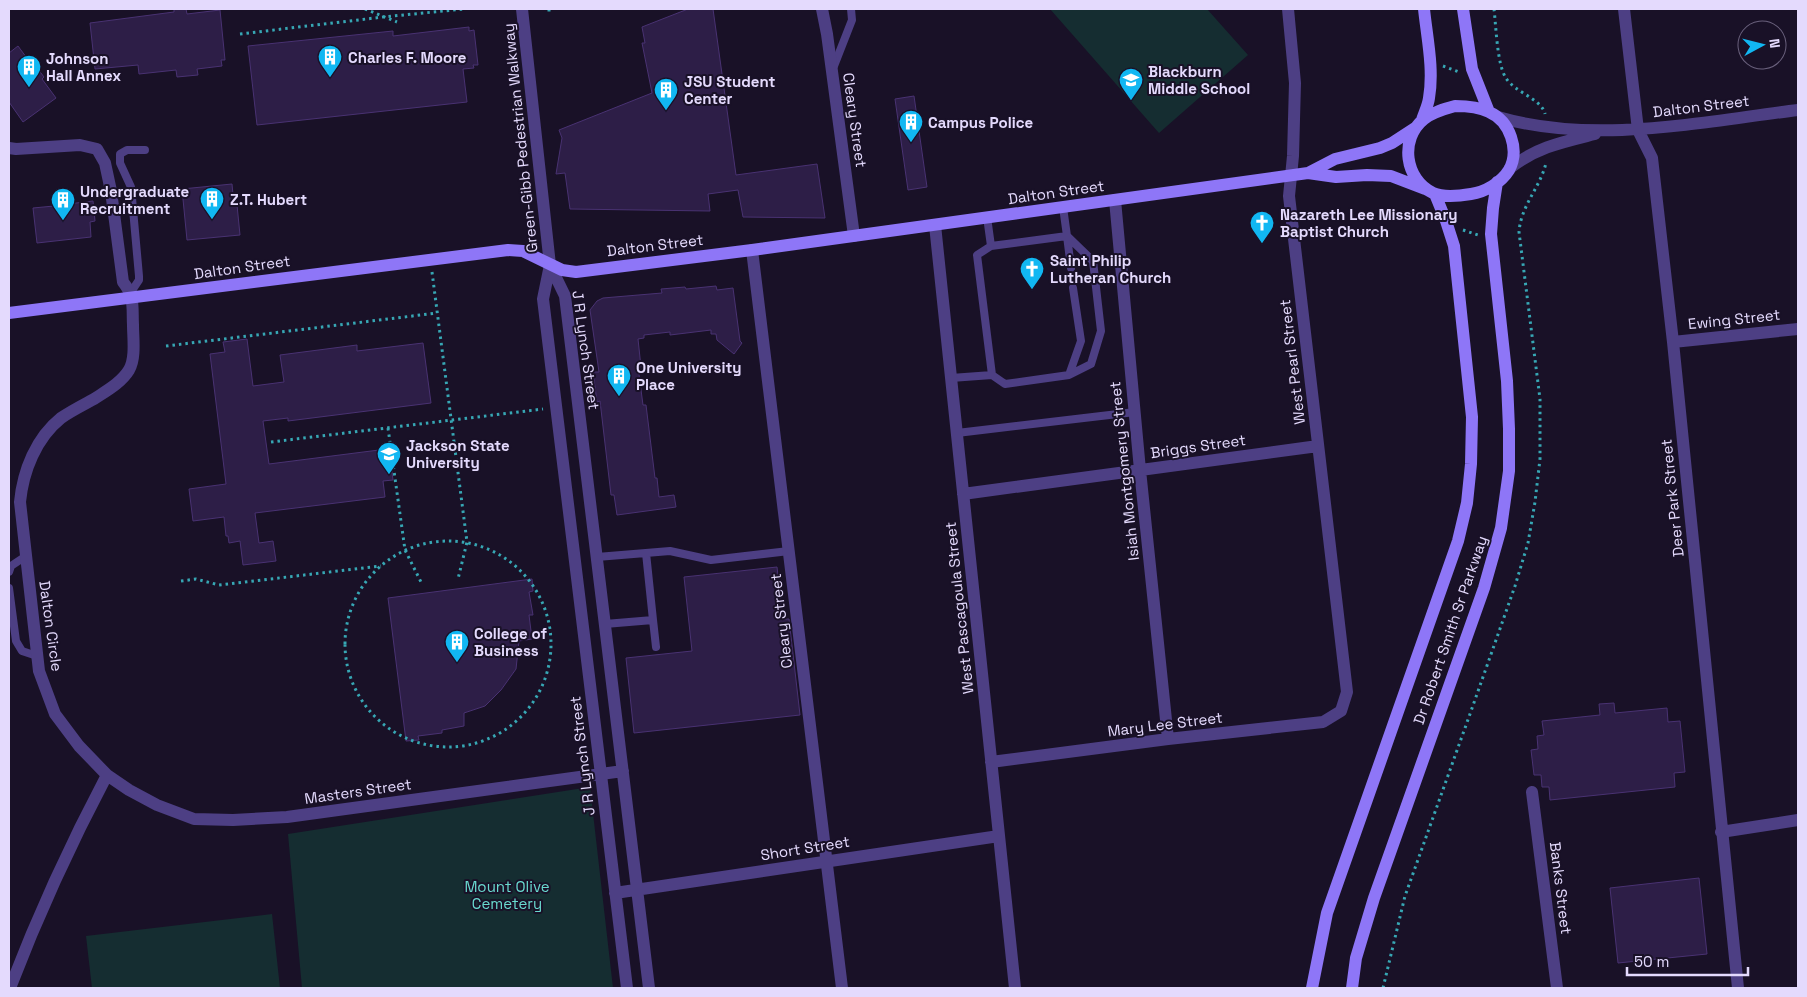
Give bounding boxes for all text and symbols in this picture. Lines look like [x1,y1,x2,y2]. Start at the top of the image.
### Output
north arrow [1737,20,1787,70]
street label: Green-Gibb Pedestrian Walkway [499,22,541,254]
text: N [1765,38,1784,49]
building icon: Charles F. Moore [317,44,343,78]
place label: Charles F. Moore [348,48,467,67]
place label: Johnson Hall Annex [46,49,121,85]
building icon: Johnson Hall Annex [16,54,42,88]
place label: Blackburn Middle School [1148,62,1250,98]
school or university icon: Blackburn Middle School [1118,67,1144,101]
street label: Cleary Street [839,71,871,169]
place label: JSU Student Center [684,72,776,108]
building icon: JSU Student Center [653,77,679,111]
street label: Dalton Street [1652,91,1750,121]
building icon: Campus Police [898,109,924,143]
place label: Campus Police [928,113,1033,132]
street label: Dalton Street [1007,176,1105,208]
place label: Undergraduate Recruitment [80,182,190,218]
building icon: Z.T. Hubert [199,186,225,220]
building icon: Undergraduate Recruitment [50,187,76,221]
place label: Z.T. Hubert [230,190,307,209]
place label: Nazareth Lee Missionary Baptist Church [1280,205,1458,241]
church icon: Nazareth Lee Missionary Baptist Church [1249,210,1275,244]
street label: Dalton Street [606,230,704,260]
street label: Dalton Street [193,251,291,283]
place label: Saint Philip Lutheran Church [1050,251,1171,287]
church icon: Saint Philip Lutheran Church [1019,256,1045,290]
street label: J R Lynch Street [568,289,604,411]
street label: West Pearl Street [1275,298,1309,425]
street label: Ewing Street [1687,305,1781,333]
place label: One University Place [636,358,742,394]
building icon: One University Place [606,363,632,397]
street label: Isiah Montgomery Street [1105,380,1143,561]
street label: Briggs Street [1149,430,1247,462]
place label: Jackson State University [406,436,510,472]
street label: Deer Park Street [1656,438,1688,558]
school or university icon: Jackson State University [376,441,402,475]
street label: West Pascagoula Street [940,521,977,695]
street label: Dr Robert Smith Sr Parkway [1409,533,1491,727]
street label: Cleary Street [766,572,796,669]
street label: Dalton Circle [35,579,67,673]
place label: College of Business [474,624,547,660]
building icon: College of Business [444,629,470,663]
street label: J R Lynch Street [565,695,599,817]
street label: Mary Lee Street [1106,707,1224,740]
street label: Masters Street [303,774,413,808]
street label: Short Street [759,832,851,864]
street label: Banks Street [1546,841,1576,936]
park label: Mount Olive Cemetery [464,877,550,913]
scale bar [1627,944,1748,976]
text: 50 m [1634,952,1669,971]

